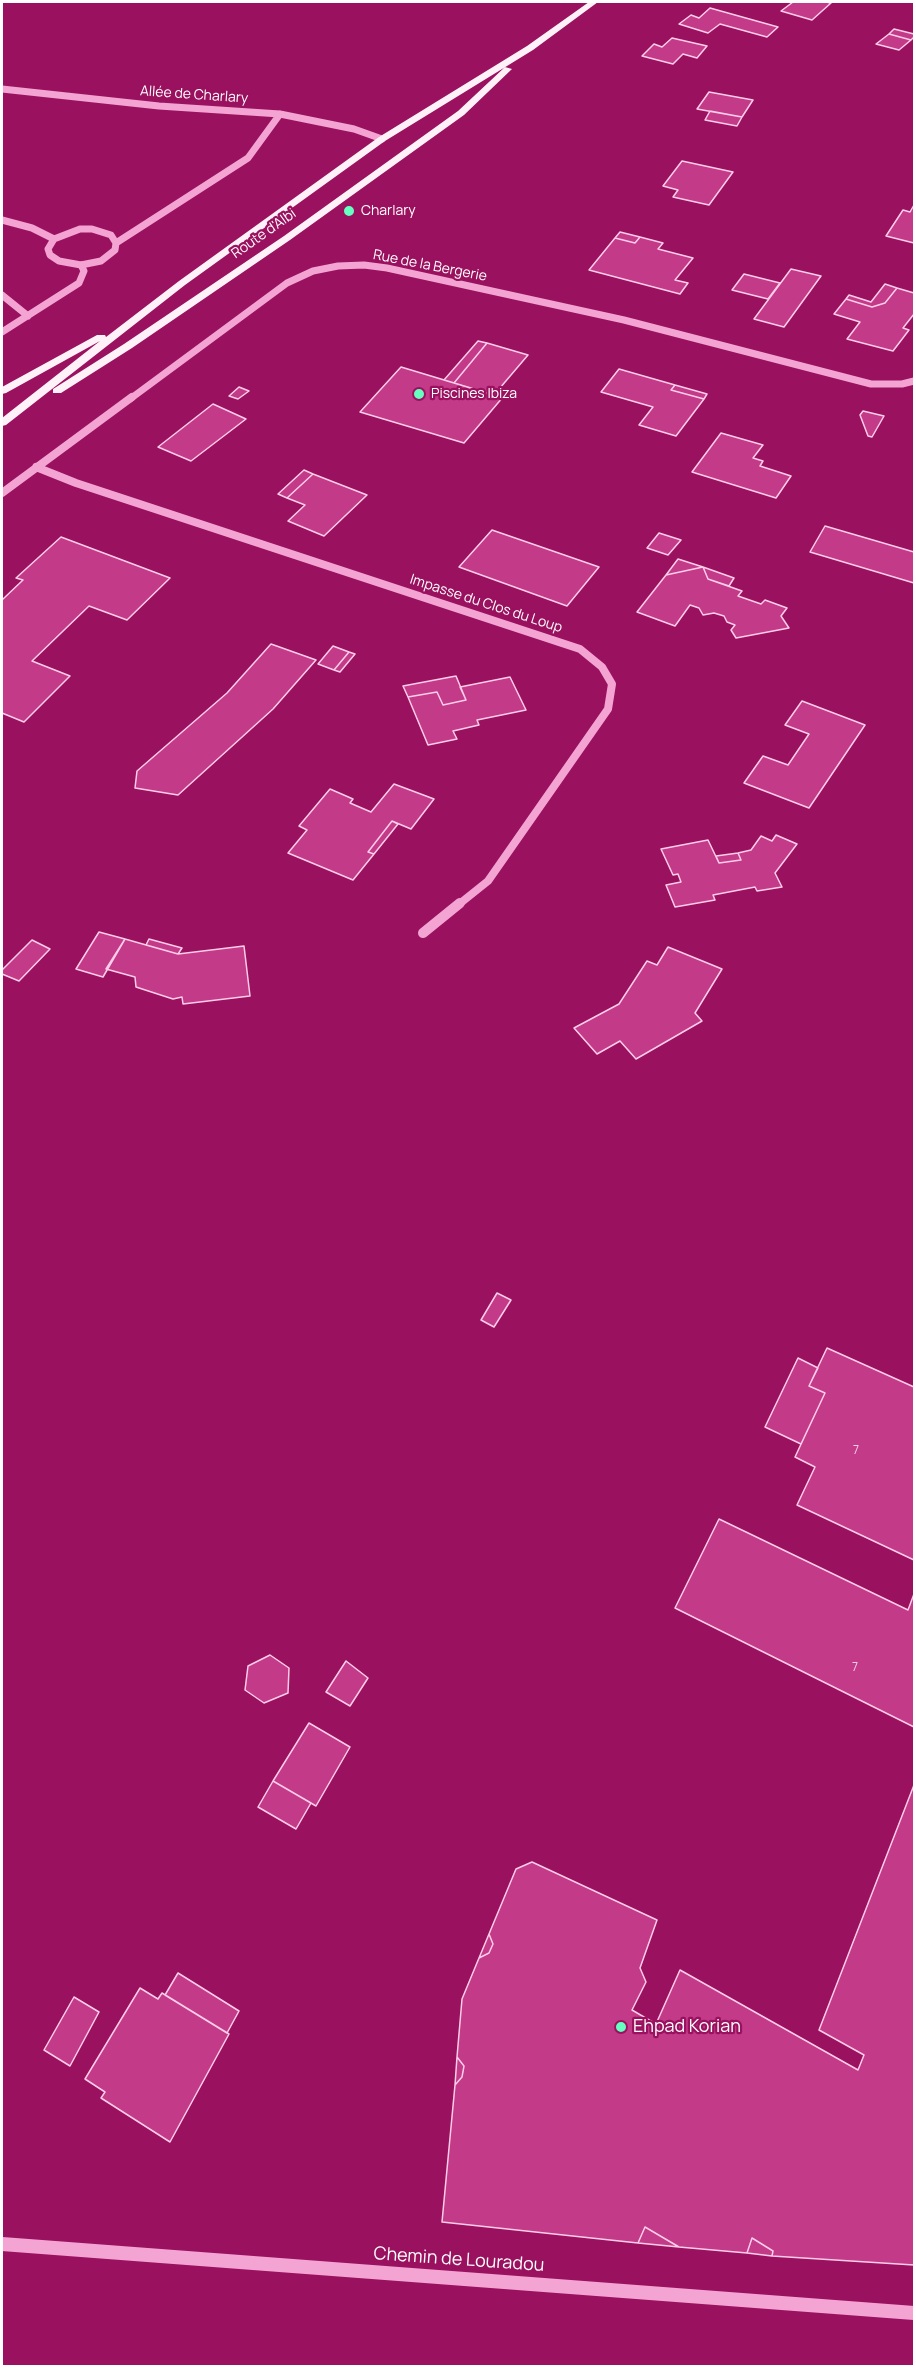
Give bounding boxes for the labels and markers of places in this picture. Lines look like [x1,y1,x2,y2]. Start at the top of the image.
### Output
place label: Charlary [361,203,416,219]
marker: Charlary [342,204,356,218]
place label: Piscines Ibiza [431,386,517,402]
marker: Piscines Ibiza [412,387,426,401]
place label: Ehpad Korian [633,2016,741,2038]
marker: Ehpad Korian [614,2020,628,2034]

